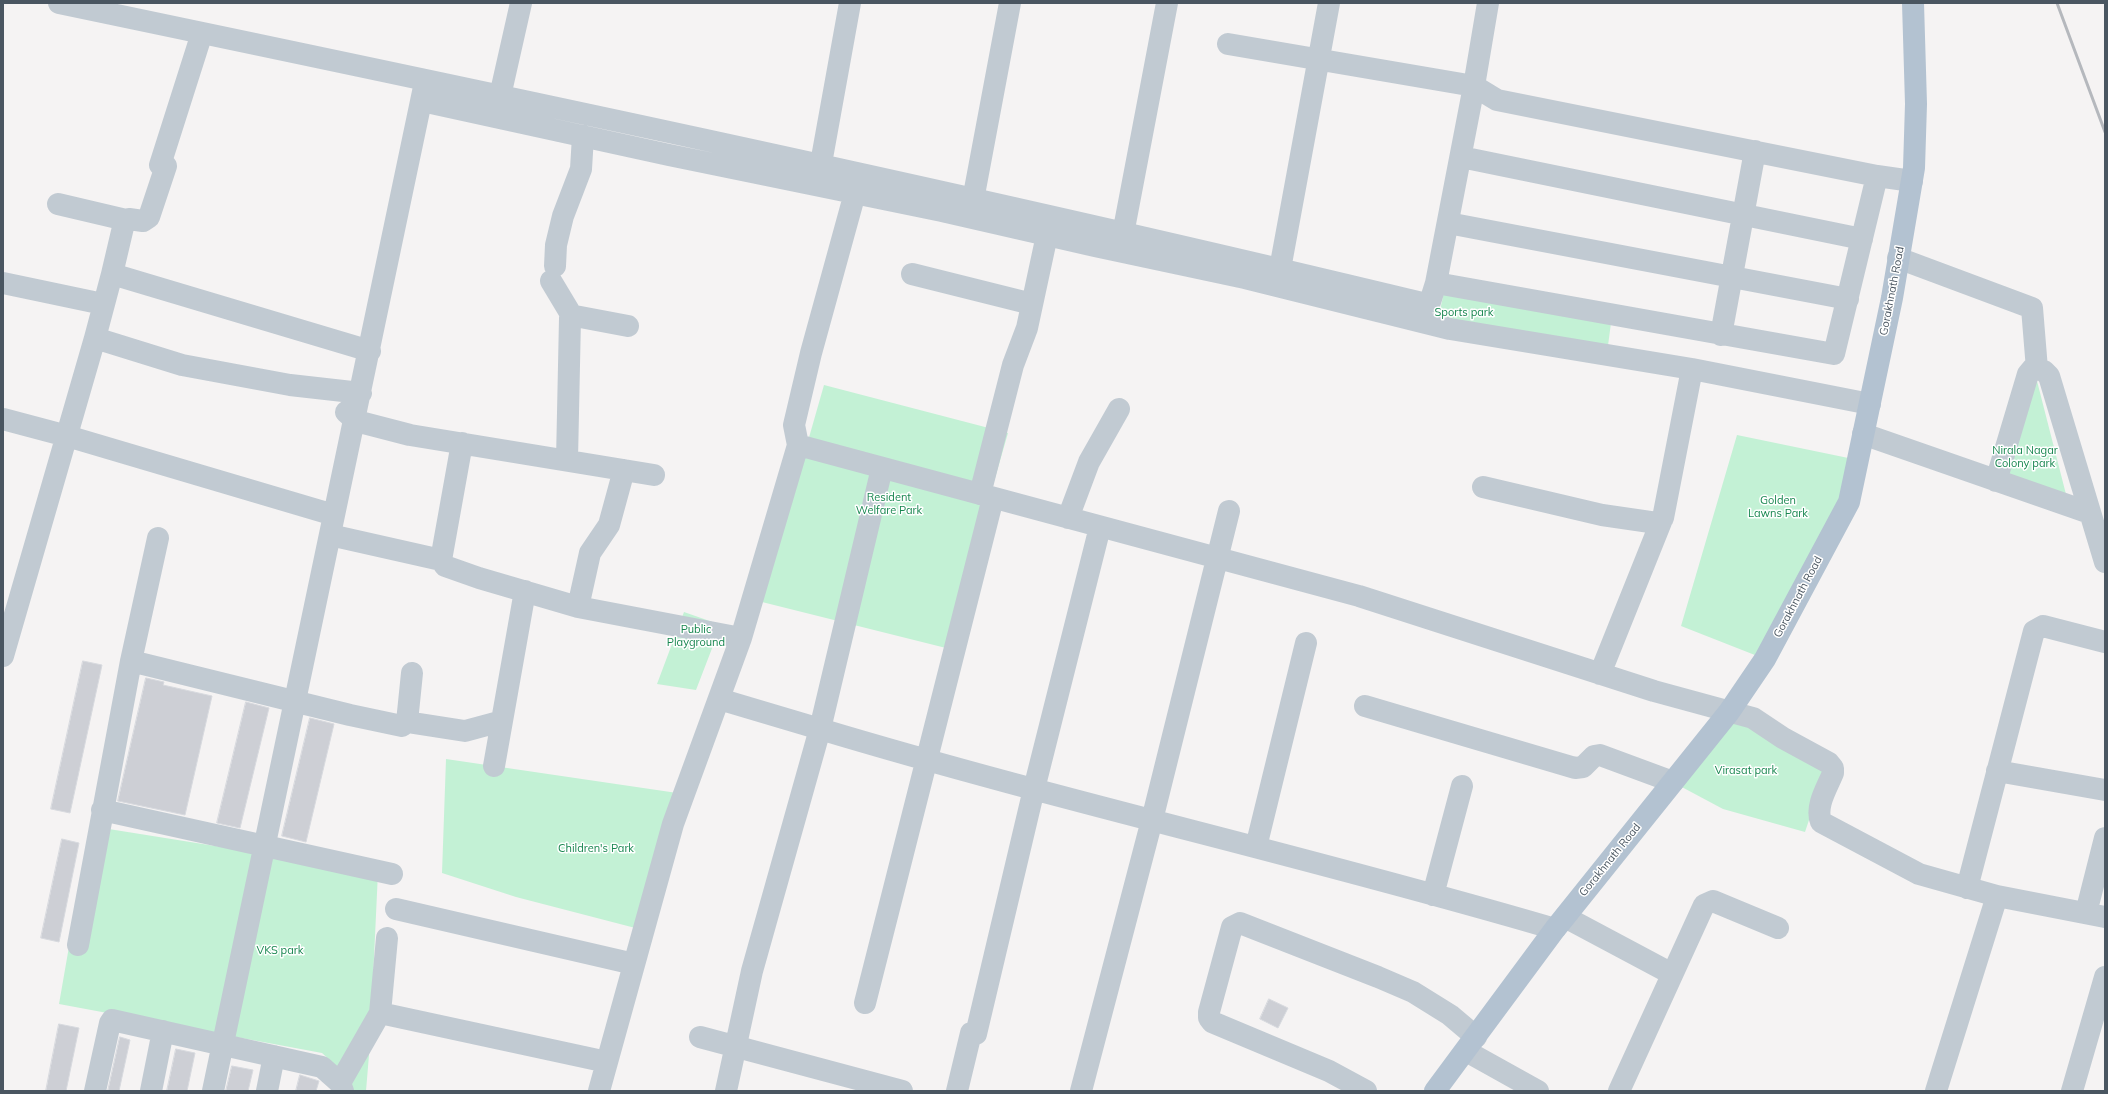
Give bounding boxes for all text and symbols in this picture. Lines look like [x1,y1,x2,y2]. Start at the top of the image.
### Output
street label: Gorakhnath Road [1877,245,1907,337]
park label: Sports park [1434,306,1494,320]
park label: Nirala Nagar Colony park [1992,444,2058,470]
park label: Resident Welfare Park [856,491,922,517]
park label: Golden Lawns Park [1748,494,1808,520]
street label: Gorakhnath Road [1771,554,1825,640]
park label: Public Playground [667,623,725,649]
park label: Virasat park [1715,764,1777,778]
street label: Gorakhnath Road [1577,821,1643,899]
park label: Children's Park [558,842,634,856]
park label: VKS park [257,944,303,958]

